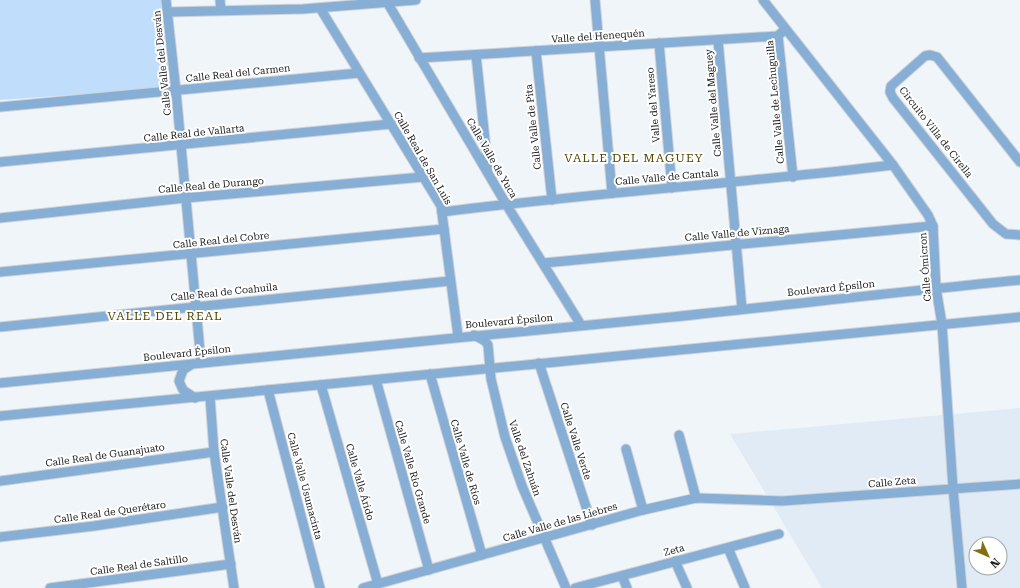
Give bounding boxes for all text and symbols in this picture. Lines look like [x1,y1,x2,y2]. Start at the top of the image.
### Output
street label: Calle Valle del Desván [151,9,173,116]
street label: Valle del Henequén [551,27,646,45]
street label: Calle Valle de Lechuguilla [764,39,786,164]
street label: Calle Valle del Maguey [703,49,723,157]
street label: Calle Real del Carmen [185,62,291,84]
street label: Valle del Yareso [644,67,662,143]
street label: Calle Valle de Pita [523,83,543,170]
street label: Circuito Villa de Cirella [897,84,975,180]
street label: Calle Real de San Luis [392,110,454,207]
street label: Calle Valle de Yuca [465,116,520,201]
street label: Calle Real de Vallarta [143,122,245,144]
district label: VALLE DEL MAGUEY [564,151,704,165]
street label: Calle Valle de Cantala [615,167,720,187]
street label: Calle Real de Durango [158,175,264,195]
street label: Calle Valle de Viznaga [684,223,790,243]
street label: Calle Real del Cobre [172,229,270,251]
street label: Calle Ómicron [917,232,933,302]
street label: Boulevard Épsilon [787,278,876,298]
street label: Calle Real de Coahuila [170,281,279,303]
district label: VALLE DEL REAL [108,309,222,323]
street label: Boulevard Épsilon [465,312,554,330]
street label: Boulevard Épsilon [143,343,232,363]
street label: Calle Valle Verde [558,401,594,482]
street label: Calle Valle de Ríos [449,418,484,506]
street label: Calle Valle Río Grande [393,419,433,526]
street label: Valle del Zahuán [507,419,543,498]
street label: Calle Valle Usumacinta [285,431,325,541]
street label: Calle Valle del Desván [218,438,244,545]
street label: Calle Real de Guanajuato [45,441,165,469]
street label: Calle Valle Árido [344,442,376,522]
street label: Calle Zeta [868,474,917,490]
street label: Calle Real de Querétaro [53,499,167,525]
street label: Calle Valle de las Liebres [502,500,619,544]
north arrow [968,536,1008,576]
street label: Zeta [662,542,686,558]
street label: Calle Real de Saltillo [89,553,189,577]
text: N [987,555,1002,571]

